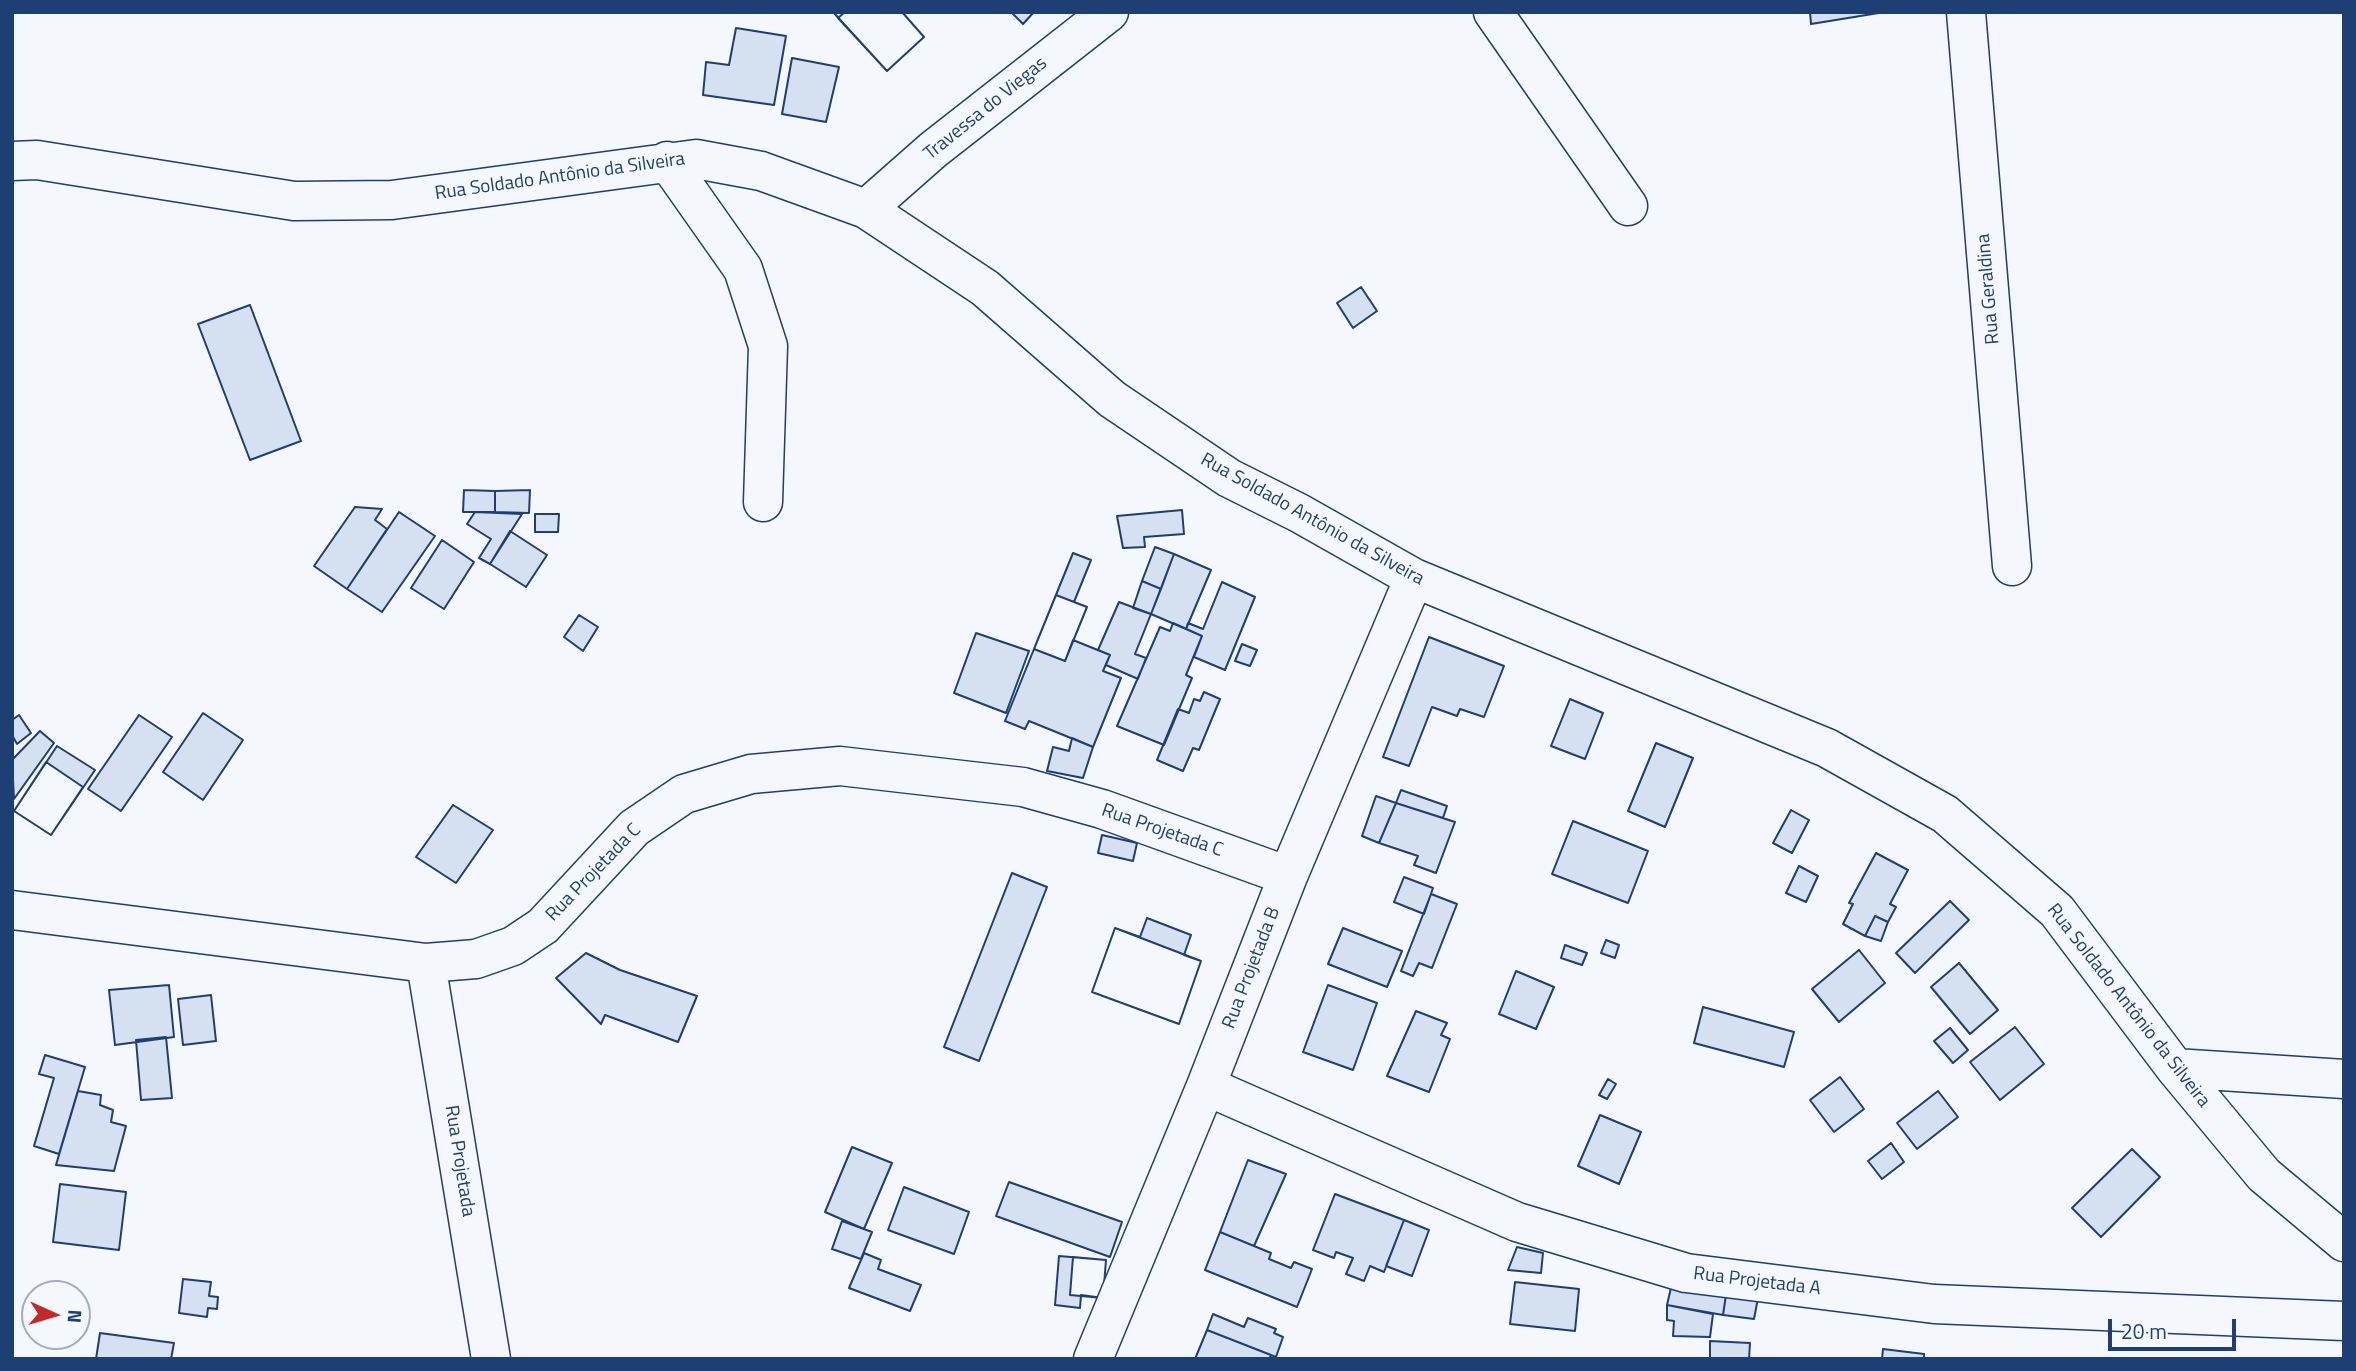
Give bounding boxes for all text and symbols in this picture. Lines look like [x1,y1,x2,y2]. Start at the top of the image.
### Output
street label: Travessa do Viegas [920,52,1052,166]
street label: Rua Soldado Antônio da Silveira [434,148,686,206]
street label: Rua Geraldina [1973,233,2005,345]
street label: Rua Soldado Antônio da Silveira [1196,449,1428,591]
street label: Rua Projetada C [1098,800,1226,862]
street label: Rua Projetada C [542,819,646,927]
street label: Rua Soldado Antônio da Silveira [2041,900,2215,1112]
street label: Rua Projetada B [1218,904,1286,1032]
street label: Rua Projetada [439,1104,479,1218]
street label: Rua Projetada A [1692,1263,1822,1301]
north arrow [21,1280,91,1350]
scale bar [2111,1304,2239,1348]
text: N [61,1309,90,1324]
text: 20 m [2121,1315,2167,1347]

